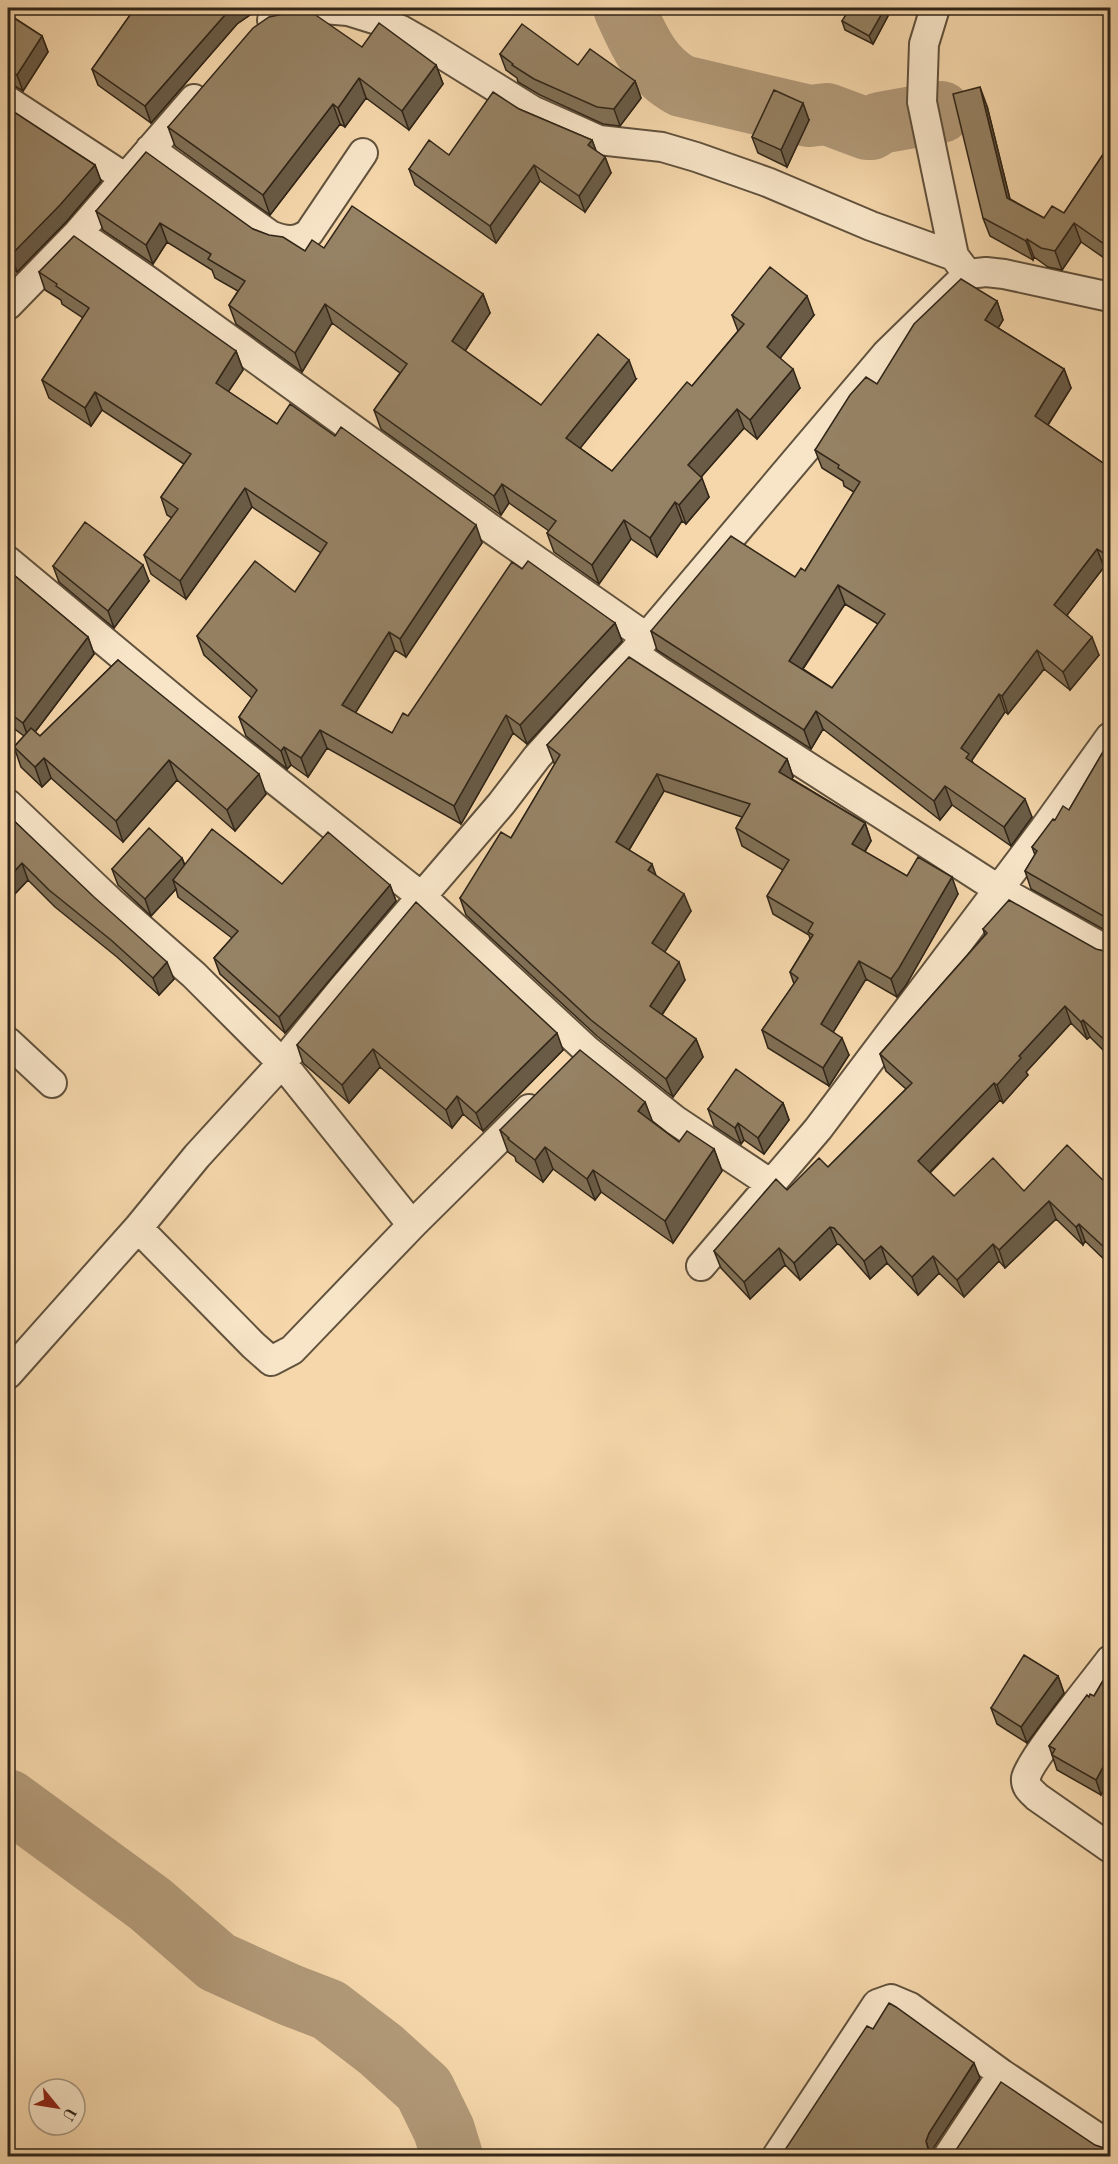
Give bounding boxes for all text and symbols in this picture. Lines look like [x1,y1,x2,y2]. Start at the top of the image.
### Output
north arrow [27,2077,87,2137]
text: U [58,2104,78,2123]

